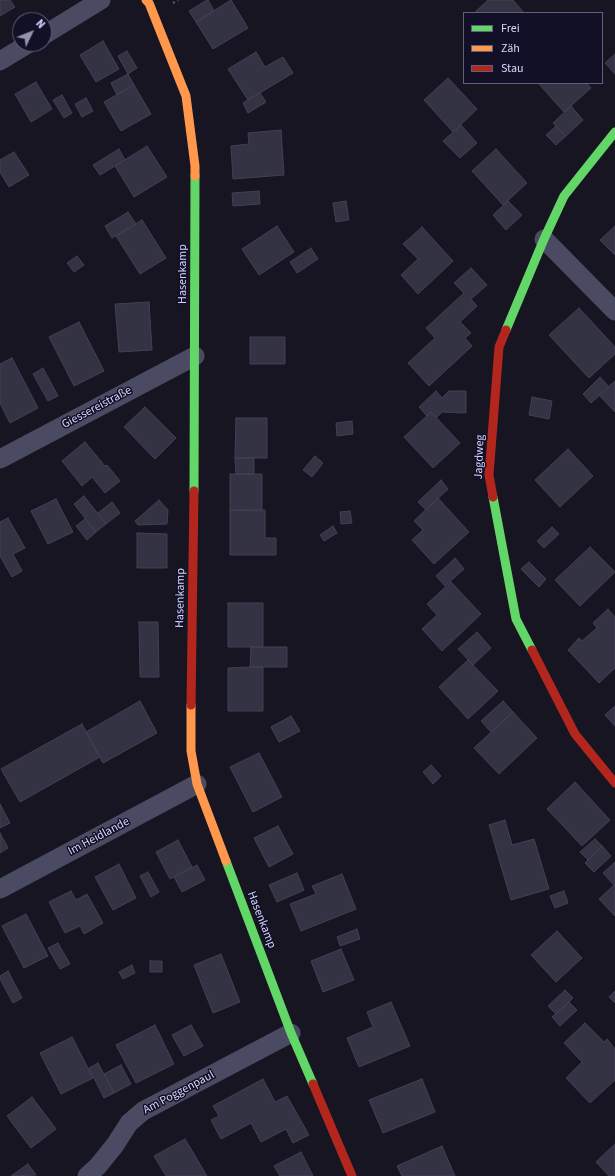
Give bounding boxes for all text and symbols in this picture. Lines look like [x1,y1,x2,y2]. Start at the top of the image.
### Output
north arrow [12,12,52,52]
legend [463,12,603,84]
text: N [32,16,48,32]
text: Frei [501,20,520,37]
text: Zäh [501,40,520,57]
text: Stau [501,60,524,77]
street label: Hasenkamp [176,244,190,304]
street label: Giessereistraße [60,384,134,432]
street label: Jagdweg [472,434,488,480]
street label: Hasenkamp [173,568,189,628]
street label: Im Heidlande [66,815,132,859]
street label: Hasenkamp [244,889,278,951]
street label: Am Poggenpaul [141,1068,217,1118]

